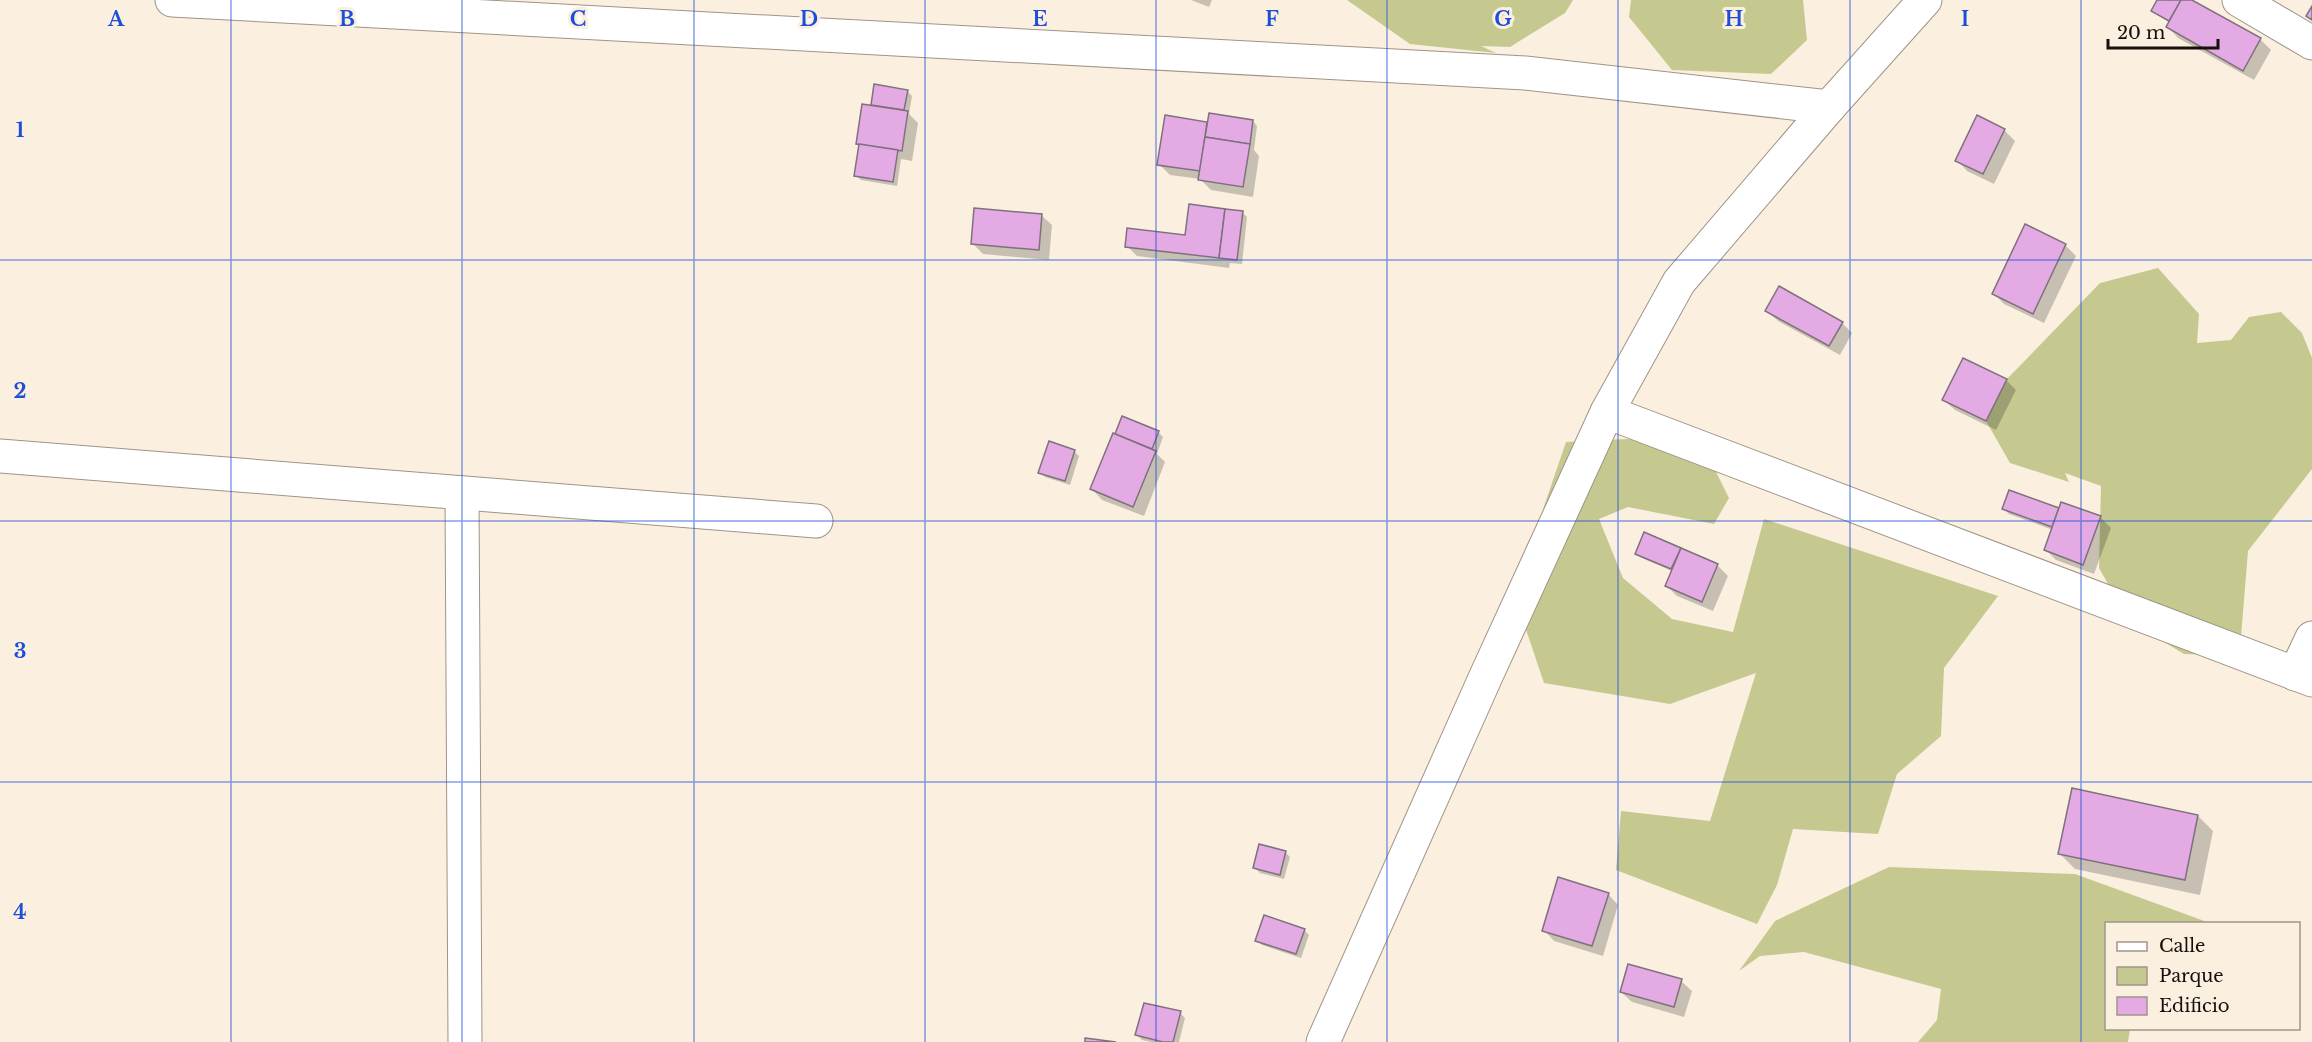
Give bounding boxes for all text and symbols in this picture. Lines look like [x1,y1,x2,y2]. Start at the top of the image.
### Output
text: A [107,7,125,31]
text: B [339,7,355,31]
text: C [570,7,586,31]
text: D [800,7,818,31]
text: E [1032,7,1048,31]
text: F [1265,7,1279,31]
text: G [1494,7,1512,31]
text: H [1725,7,1744,31]
text: I [1961,7,1969,31]
scale bar [2108,12,2218,50]
text: 20 m [2117,22,2165,44]
text: 1 [16,118,25,142]
text: 2 [13,379,27,403]
text: 3 [14,639,26,663]
text: 4 [13,900,27,924]
legend [2105,922,2300,1030]
text: Calle [2159,935,2205,957]
text: Parque [2159,965,2224,987]
text: Edificio [2159,995,2230,1017]

